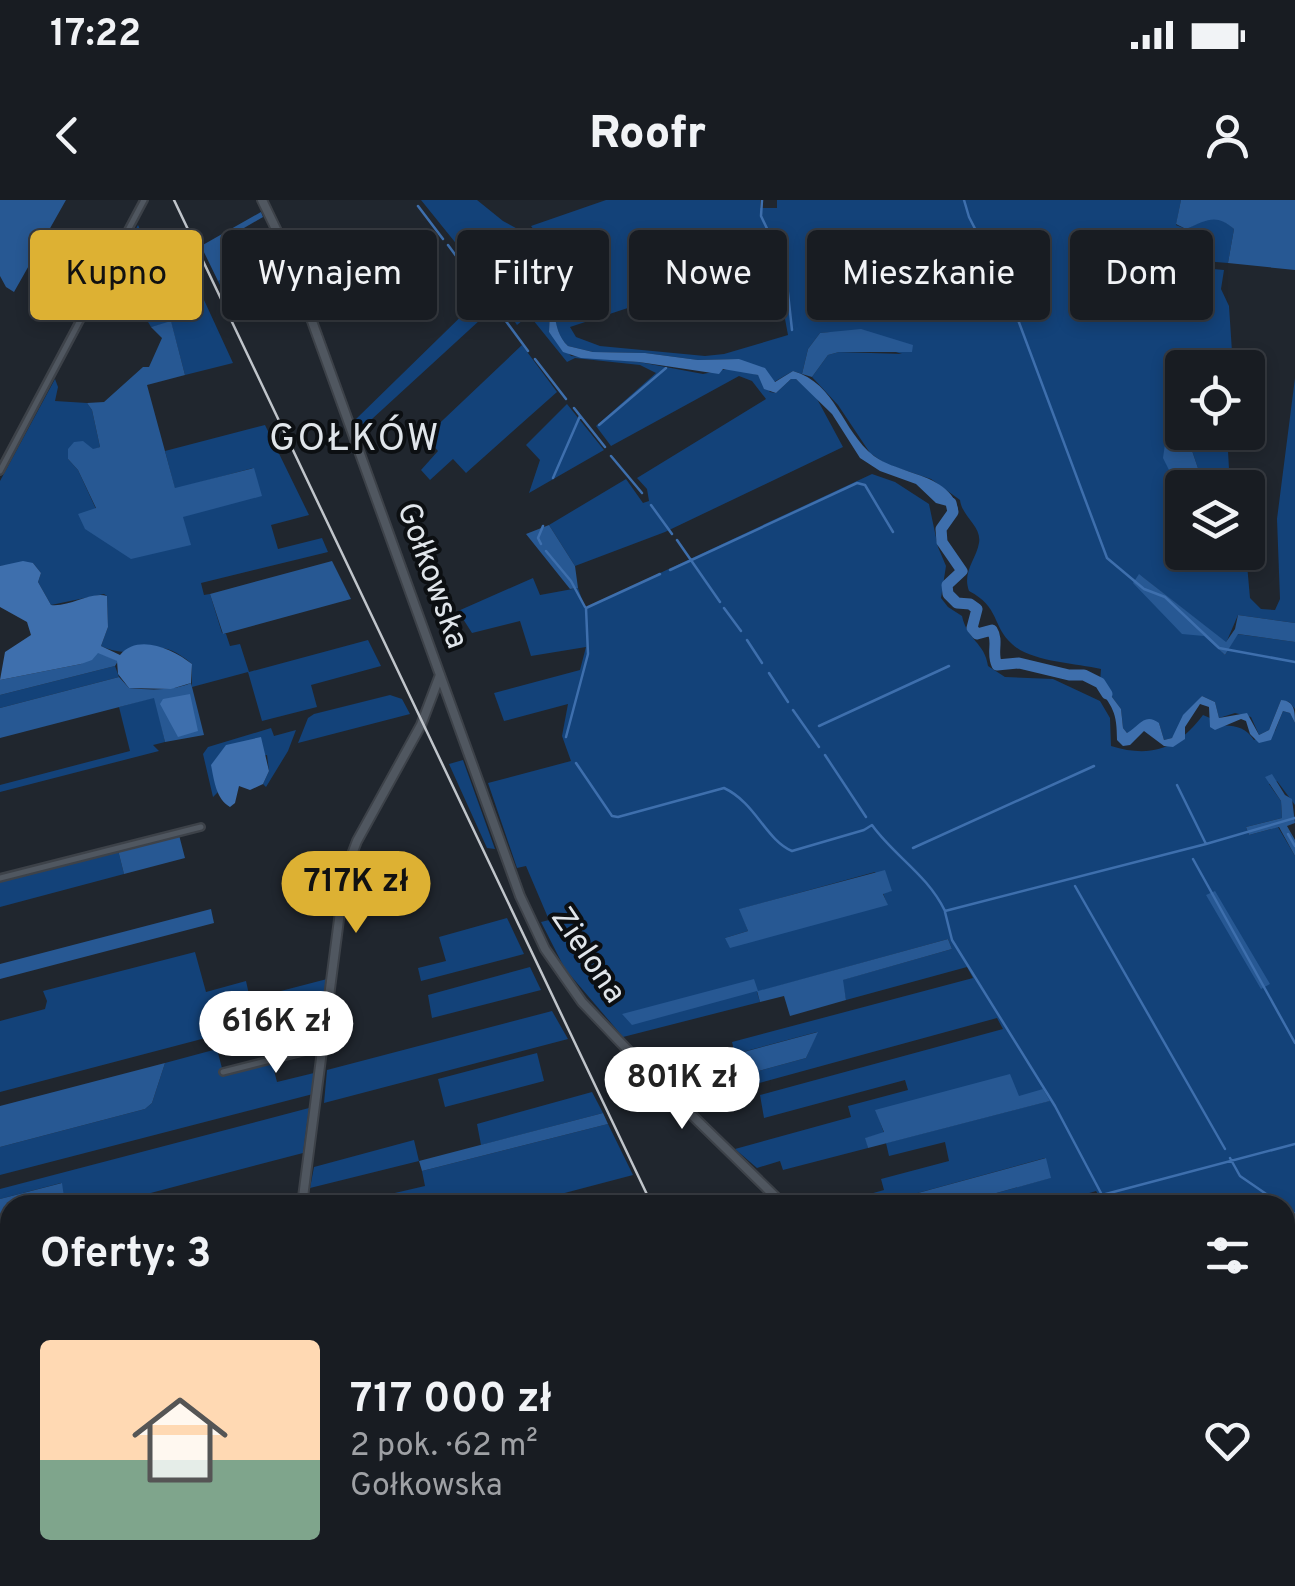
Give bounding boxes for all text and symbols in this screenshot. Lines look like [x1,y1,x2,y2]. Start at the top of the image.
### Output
text: 17:22 [50,11,141,60]
text: Roofr [589,107,706,164]
icon: back [40,108,95,163]
icon: person [1200,108,1255,163]
chip: Kupno [30,230,202,320]
chip: Wynajem [222,230,437,320]
chip: Filtry [457,230,609,320]
chip: Nowe [629,230,787,320]
chip: Mieszkanie [807,230,1050,320]
chip: Dom [1070,230,1213,320]
map controls [1165,350,1265,570]
button: locate [1165,350,1265,450]
district label: GOŁKÓW [269,414,441,465]
button: layers [1165,470,1265,570]
street label: Gołkowska [386,497,476,655]
pin: 717K zł [264,851,448,936]
text: 717K zł [304,863,408,903]
street label: Zielona [540,900,634,1012]
pin: 616K zł [184,991,368,1076]
text: 616K zł [221,1003,331,1043]
pin: 801K zł [590,1047,774,1132]
text: 801K zł [627,1059,737,1099]
icon: filters [1200,1228,1255,1283]
text: Oferty: 3 [40,1229,211,1282]
text: 717 000 zł [350,1374,552,1427]
icon: home [120,1380,240,1500]
icon: heart [1200,1413,1255,1468]
text: 2 pok. · 62 m² [350,1427,538,1467]
text: Gołkowska [350,1467,503,1507]

